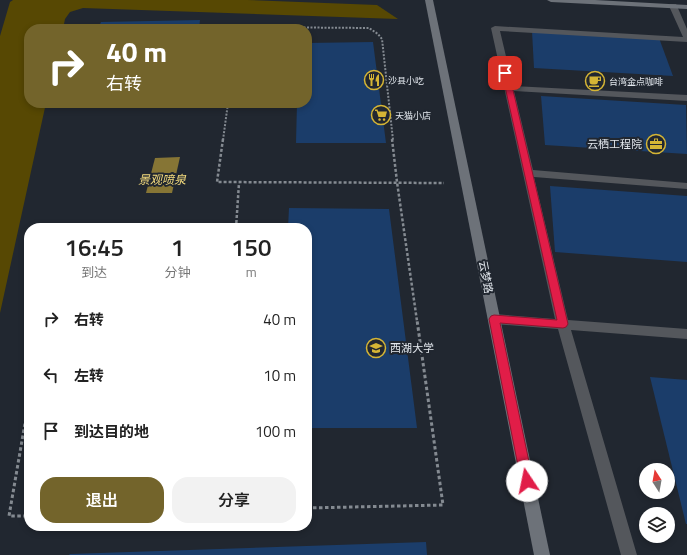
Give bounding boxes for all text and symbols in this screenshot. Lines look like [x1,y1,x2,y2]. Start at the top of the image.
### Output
text: 40 m [106,30,167,73]
icon: right [40,40,92,92]
pin [488,56,522,90]
icon: arrive [494,62,516,84]
restaurant icon: 沙县小吃 [363,69,385,91]
text: 右转 [106,70,142,97]
cafe icon: 台湾金点咖啡 [584,70,606,92]
place label: 沙县小吃 [388,74,424,87]
place label: 台湾金点咖啡 [609,75,663,88]
supermarket icon: 天猫小店 [370,104,392,126]
place label: 天猫小店 [395,109,431,122]
office icon: 云栖工程院 [645,133,667,155]
place label: 云栖工程院 [587,136,642,152]
water label: 景观喷泉 [138,170,187,189]
text: 16:45 [65,229,124,265]
text: 1 [171,229,184,265]
text: 150 [231,229,271,265]
street label: 云梦路 [475,259,497,295]
text: 到达 [81,262,107,282]
text: 分钟 [165,262,191,282]
text: m [246,262,257,282]
icon: right [40,308,62,330]
text: 右转 [74,308,104,331]
text: 40 m [263,308,296,331]
school or university icon: 西湖大学 [365,337,387,359]
place label: 西湖大学 [390,340,434,356]
icon: left [40,364,62,386]
text: 左转 [74,364,104,387]
text: 10 m [263,364,296,387]
icon: arrive [40,420,62,442]
text: 到达目的地 [74,420,149,443]
text: 100 m [255,420,296,443]
position arrow [506,460,548,502]
north arrow [639,463,675,499]
map controls [639,463,675,543]
button: 退出 [40,477,164,523]
button: 分享 [172,477,296,523]
button: layers [639,507,675,543]

